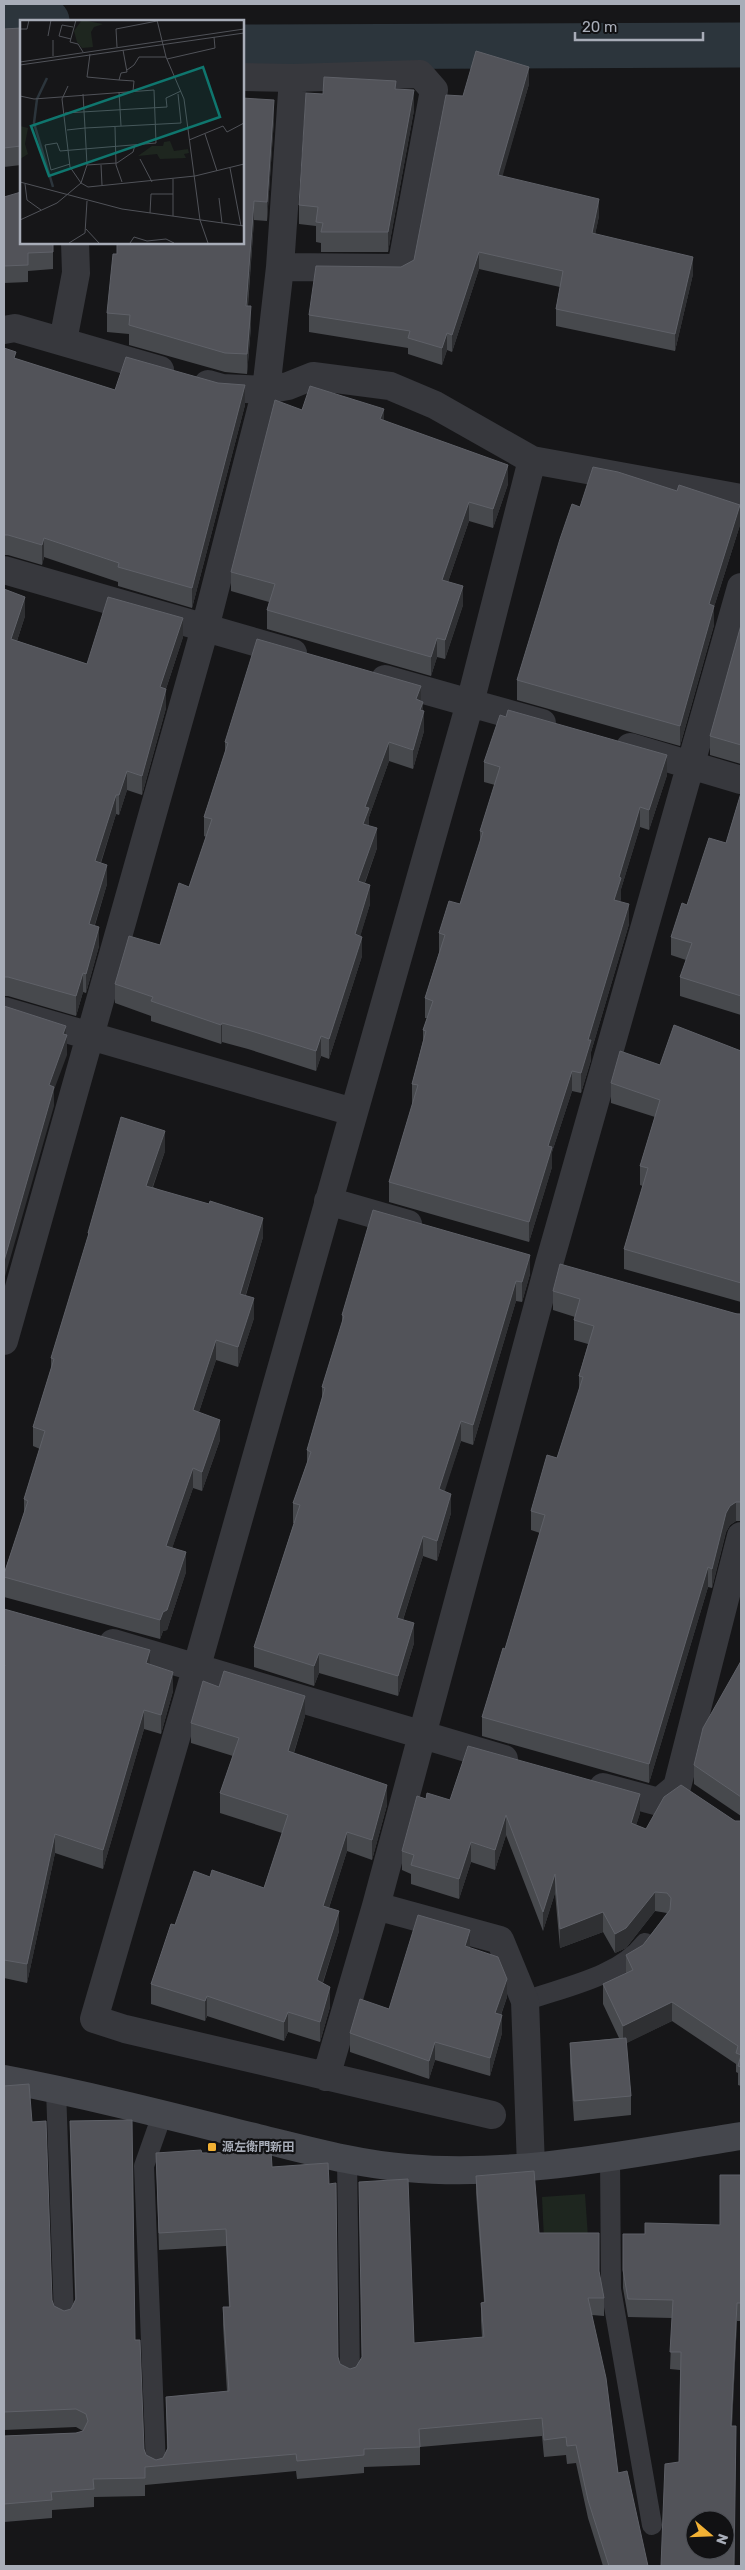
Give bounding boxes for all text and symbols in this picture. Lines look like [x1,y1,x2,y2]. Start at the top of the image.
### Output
scale bar [575,10,702,42]
text: 20 m [582,18,617,36]
inset map [20,20,244,244]
place label: 源左衛門新田 [222,2140,294,2154]
marker: 源左衛門新田 [206,2141,218,2153]
north arrow [685,2510,735,2560]
text: N [712,2532,731,2547]

